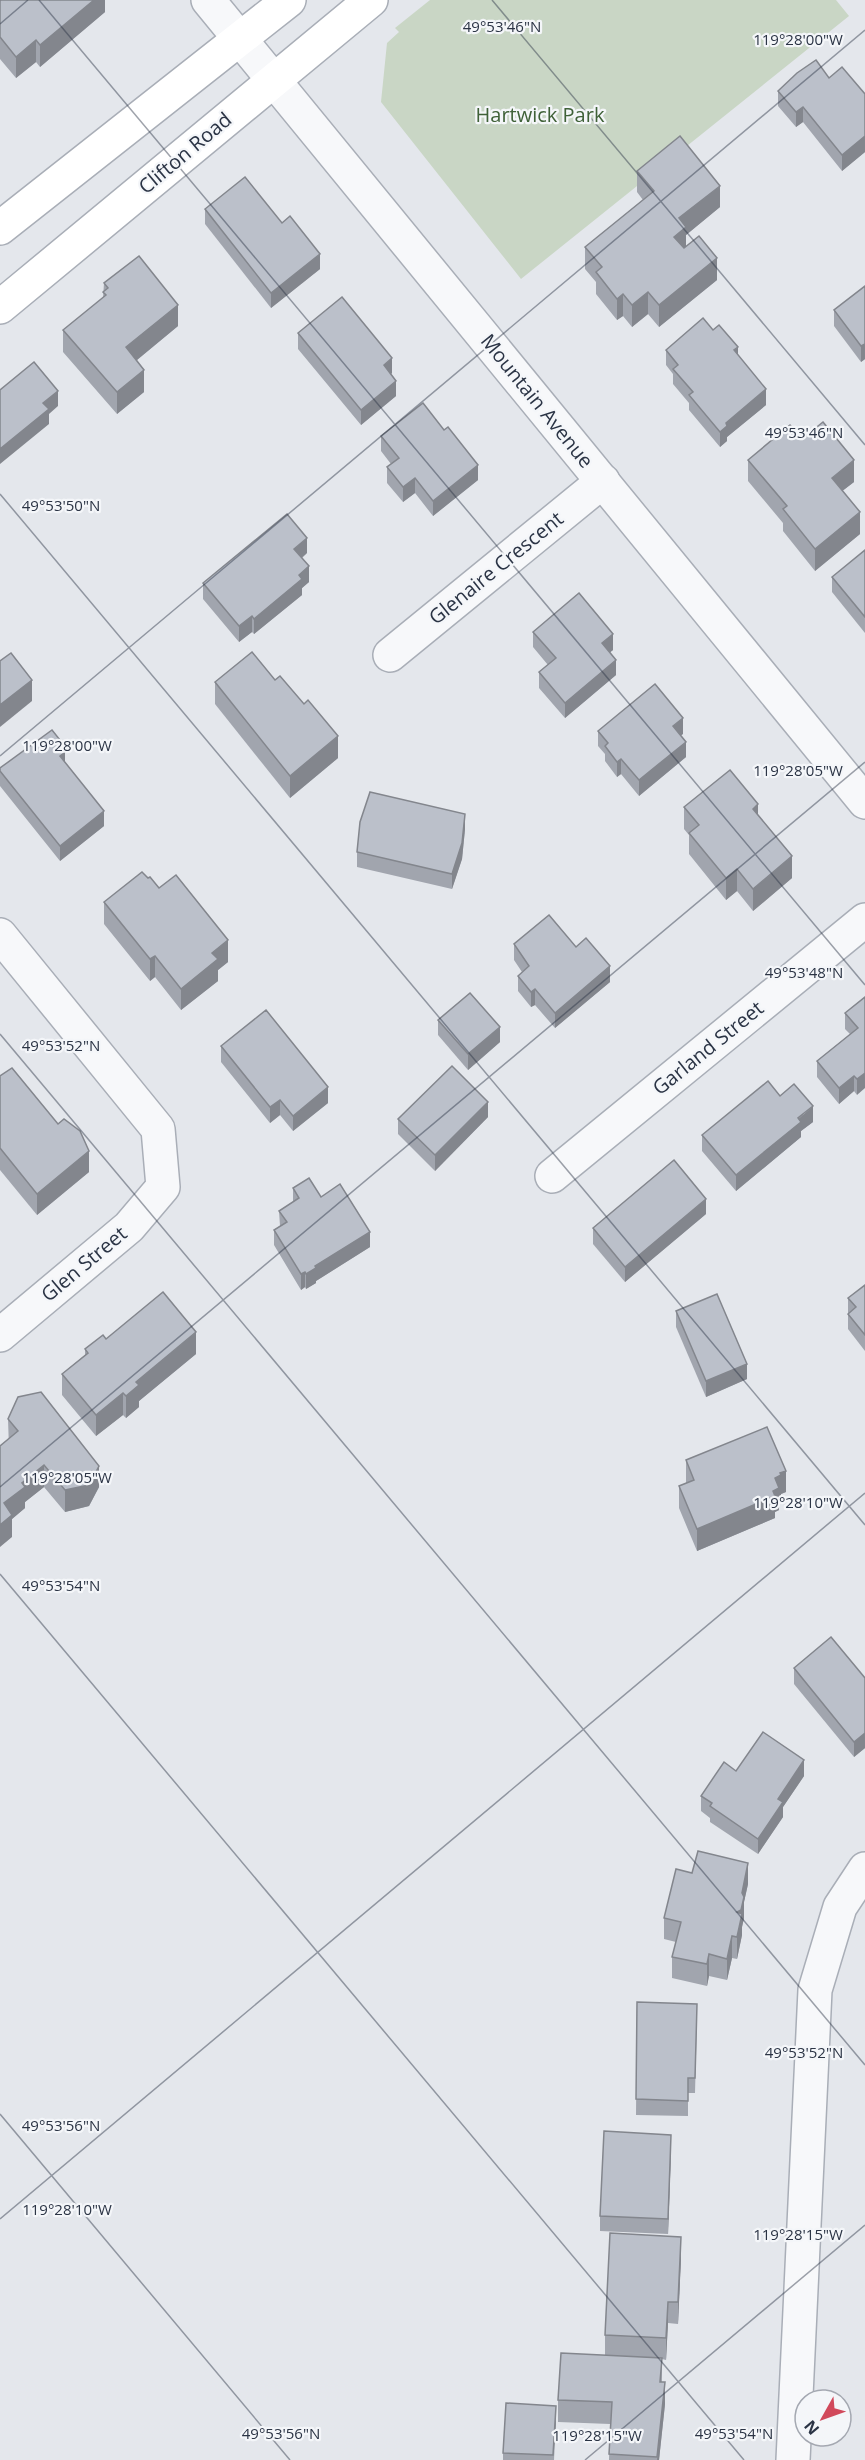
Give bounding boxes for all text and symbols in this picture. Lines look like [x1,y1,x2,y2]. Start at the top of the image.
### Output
text: 49°53'46"N [463,16,541,36]
text: 119°28'00"W [753,29,843,49]
park label: Hartwick Park [476,101,605,128]
street label: Clifton Road [132,106,237,200]
street label: Mountain Avenue [475,328,600,473]
text: 49°53'46"N [765,422,843,442]
text: 49°53'50"N [22,495,100,515]
street label: Glenaire Crescent [423,505,569,630]
text: 119°28'00"W [22,735,112,755]
text: 119°28'05"W [753,760,843,780]
text: 49°53'48"N [765,962,843,982]
street label: Garland Street [647,994,769,1101]
text: 49°53'52"N [22,1035,100,1055]
street label: Glen Street [35,1220,132,1307]
text: 119°28'05"W [22,1467,112,1487]
text: 119°28'10"W [753,1492,843,1512]
text: 49°53'54"N [22,1575,100,1595]
text: 49°53'52"N [765,2042,843,2062]
text: 49°53'56"N [22,2115,100,2135]
text: 119°28'10"W [22,2199,112,2219]
text: 119°28'15"W [753,2224,843,2244]
north arrow [793,2388,853,2448]
text: N [799,2416,824,2440]
text: 49°53'56"N [242,2423,320,2443]
text: 49°53'54"N [695,2423,773,2443]
text: 119°28'15"W [552,2425,642,2445]

